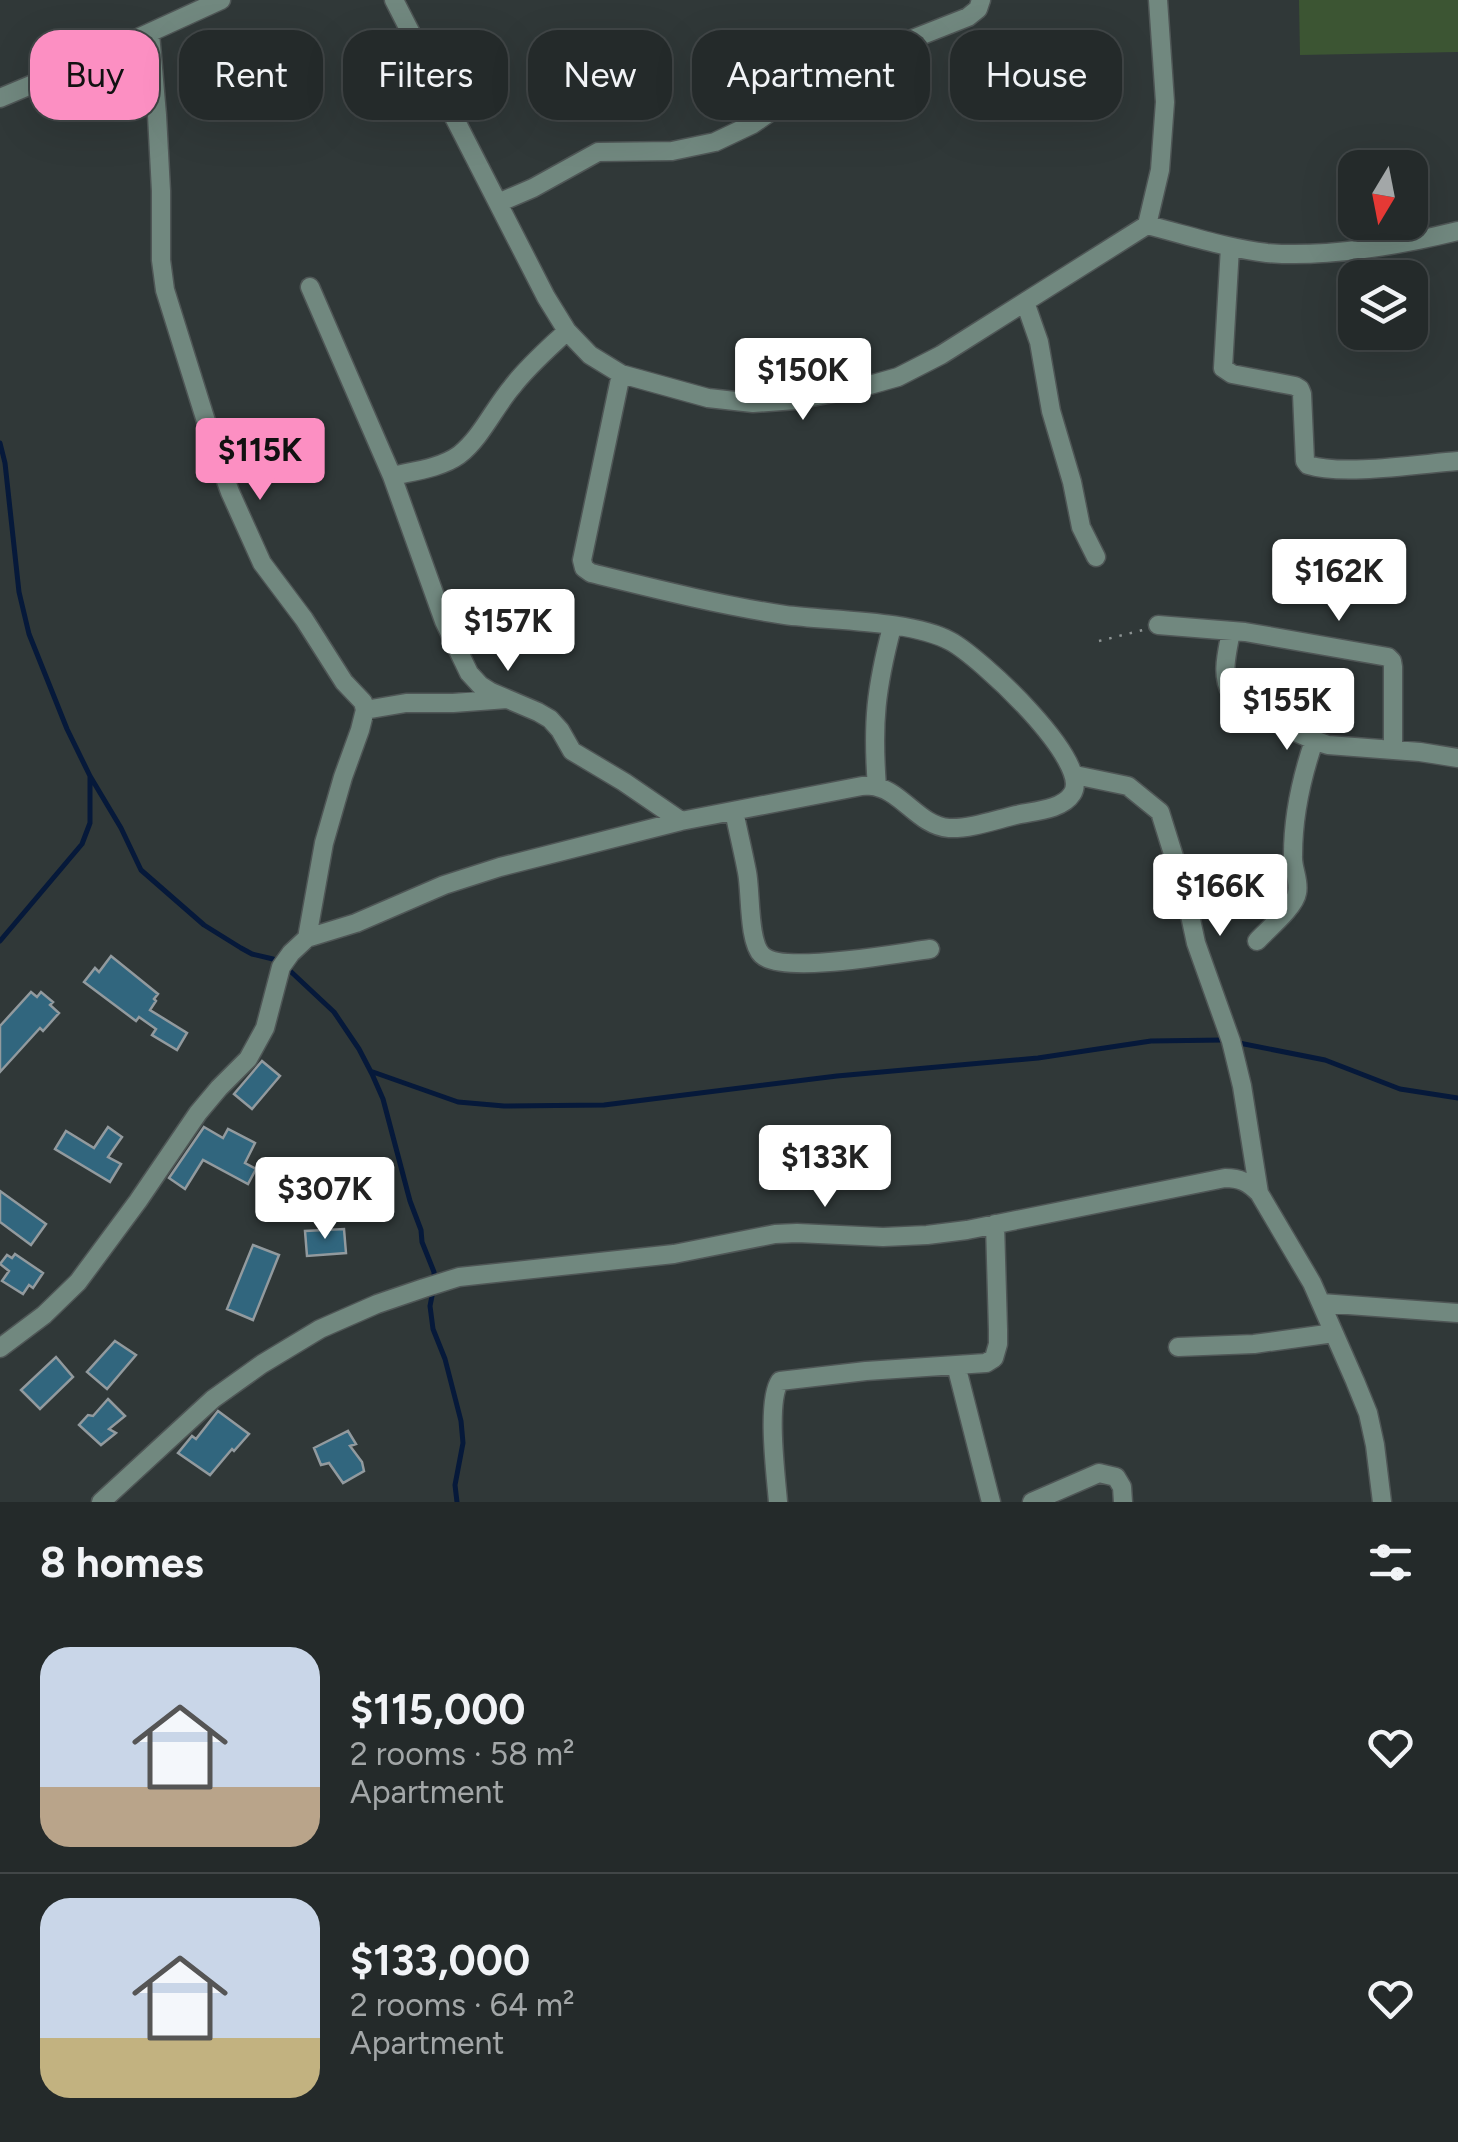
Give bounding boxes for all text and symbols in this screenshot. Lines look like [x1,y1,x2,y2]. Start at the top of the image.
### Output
chip: Buy [30,30,159,120]
chip: Rent [179,30,323,120]
chip: Filters [343,30,508,120]
chip: New [528,30,672,120]
chip: Apartment [692,30,930,120]
chip: House [950,30,1122,120]
north arrow [1338,150,1428,240]
map controls [1338,150,1428,350]
button: layers [1338,260,1428,350]
pin: $150K [733,338,873,423]
text: $150K [757,351,849,389]
pin: $115K [190,418,330,503]
text: $115K [218,431,302,469]
pin: $162K [1269,539,1409,624]
text: $162K [1294,552,1384,590]
pin: $157K [438,589,578,674]
text: $157K [464,602,552,640]
pin: $155K [1217,668,1357,753]
text: $155K [1242,681,1332,719]
pin: $166K [1150,854,1290,939]
text: $166K [1175,867,1265,905]
pin: $133K [755,1125,895,1210]
text: $133K [781,1138,869,1176]
pin: $307K [255,1157,395,1242]
text: $307K [277,1170,373,1208]
icon: filters [1363,1535,1418,1590]
text: 8 homes [40,1537,204,1588]
text: $115,000 [350,1684,526,1735]
icon: home [120,1687,240,1807]
icon: heart [1363,1720,1418,1775]
text: 2 rooms · 58 m² [350,1735,575,1773]
text: Apartment [350,1773,504,1811]
text: $133,000 [350,1935,530,1986]
icon: home [120,1938,240,2058]
icon: heart [1363,1971,1418,2026]
text: 2 rooms · 64 m² [350,1986,574,2024]
text: Apartment [350,2024,504,2062]

